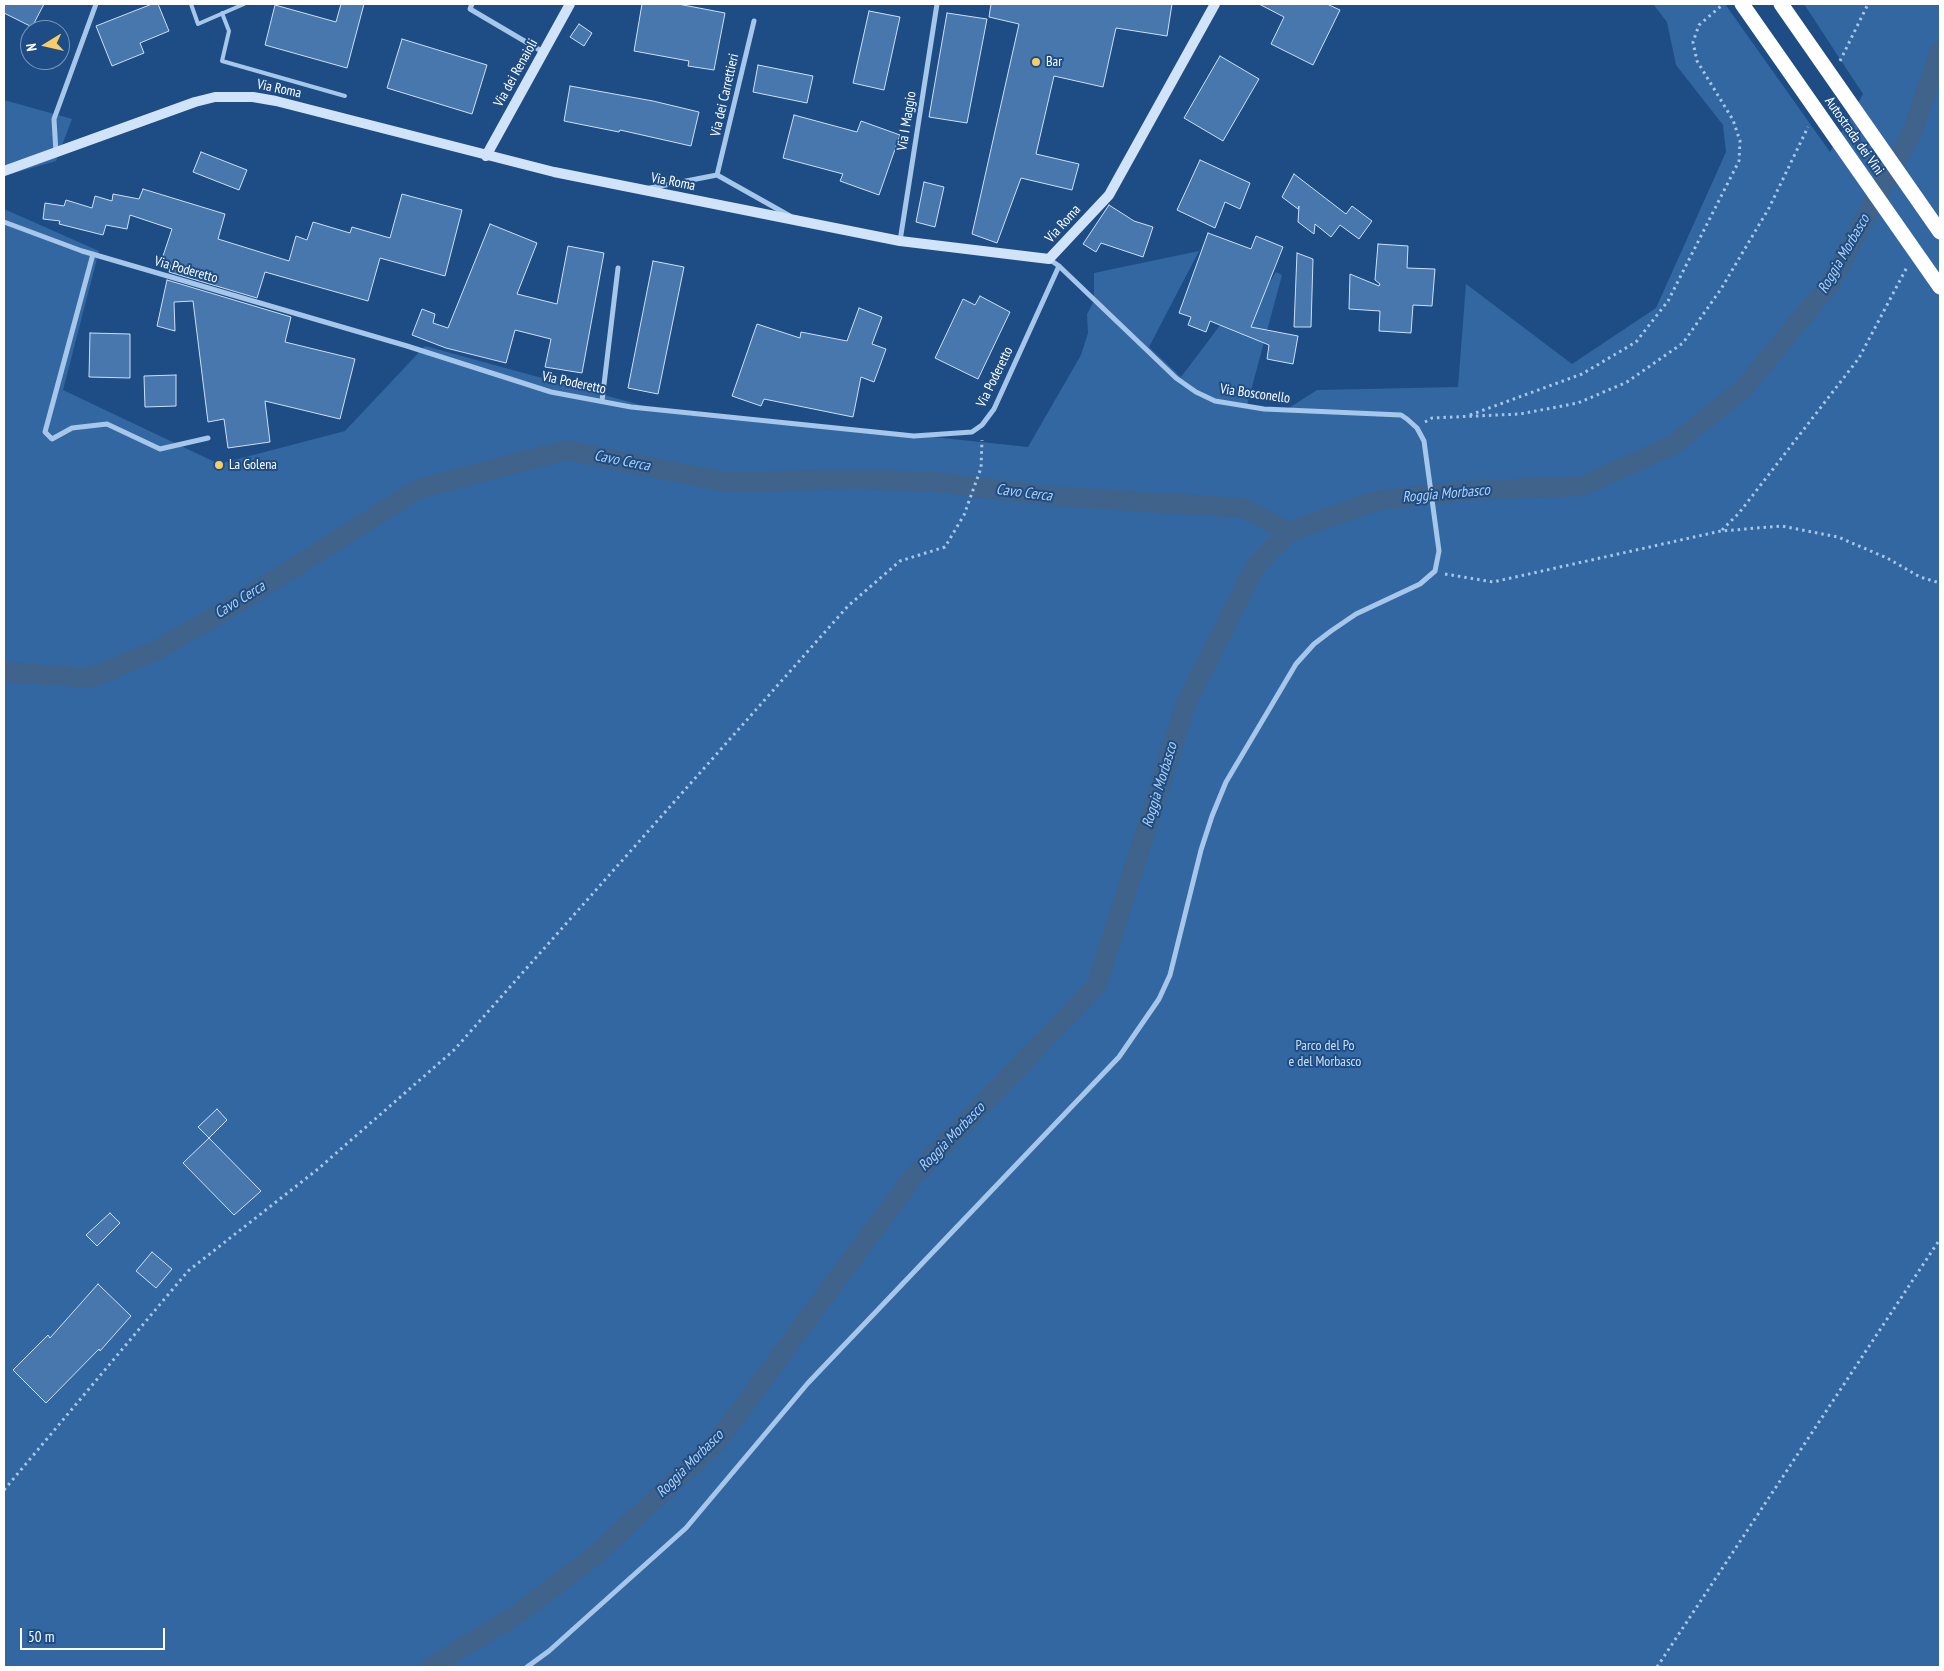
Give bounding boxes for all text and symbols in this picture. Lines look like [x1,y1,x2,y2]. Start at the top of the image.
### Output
north arrow [20,20,70,70]
street label: Via dei Renaioli [490,36,542,110]
text: N [22,42,41,52]
street label: Via dei Carrettieri [707,52,743,138]
place label: Bar [1046,54,1062,70]
marker: Bar [1030,56,1042,68]
street label: Via Roma [255,76,303,102]
street label: Via I Maggio [894,90,920,152]
street label: Autostrada dei Vini [1821,94,1887,178]
street label: Via Roma [649,169,697,195]
street label: Via Roma [1042,202,1084,246]
water label: Roggia Morbasco [1814,211,1874,297]
street label: Via Poderetto [152,253,220,287]
street label: Via Poderetto [973,344,1017,410]
street label: Via Poderetto [540,368,608,398]
street label: Via Bosconello [1219,381,1291,407]
water label: Cavo Cerca [593,447,651,475]
place label: La Golena [229,457,277,473]
marker: La Golena [213,459,225,471]
water label: Cavo Cerca [995,481,1053,505]
water label: Roggia Morbasco [1401,481,1491,507]
water label: Cavo Cerca [211,577,269,623]
water label: Roggia Morbasco [1139,740,1181,830]
park label: Parco del Po e del Morbasco [1289,1038,1361,1070]
water label: Roggia Morbasco [915,1099,989,1175]
water label: Roggia Morbasco [653,1427,727,1501]
scale bar [22,1618,168,1650]
text: 50 m [28,1627,54,1646]

